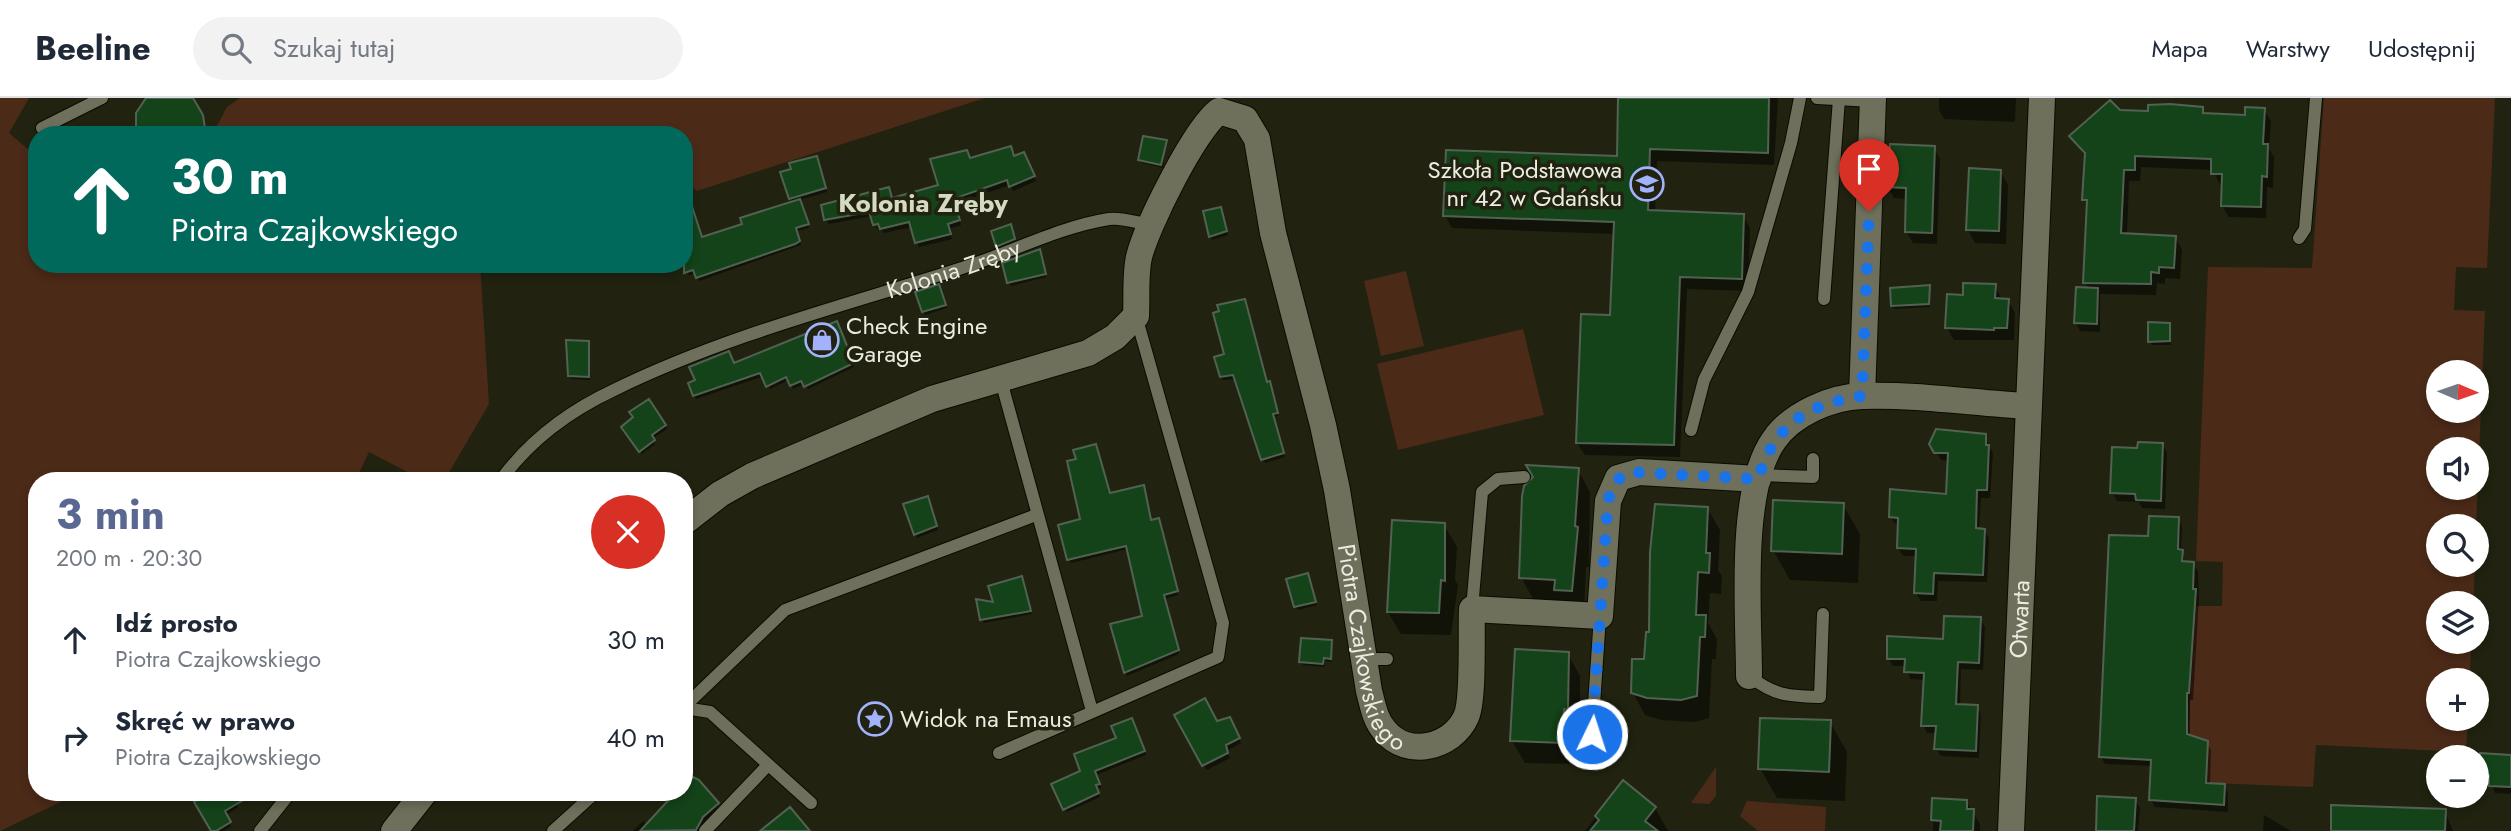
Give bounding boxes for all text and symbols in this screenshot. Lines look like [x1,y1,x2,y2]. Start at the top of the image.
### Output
search box [193,17,683,80]
text: Beeline [35,25,151,72]
icon: search [217,29,255,67]
text: Szukaj tutaj [273,29,396,67]
text: Mapa [2151,31,2208,66]
text: Warstwy [2246,31,2330,66]
text: Udostępnij [2368,31,2476,66]
pin [1839,139,1899,211]
text: 30 m [171,142,289,212]
icon: arrive [1850,150,1888,188]
place label: Szkoła Podstawowa nr 42 w Gdańsku [1428,152,1622,215]
icon: ahead [56,154,147,245]
school or university icon: Szkoła Podstawowa nr 42 w Gdańsku [1628,165,1666,203]
district label: Kolonia Zręby [838,184,1008,222]
text: Piotra Czajkowskiego [171,207,458,253]
street label: Kolonia Zręby [882,230,1026,307]
place label: Check Engine Garage [846,308,987,371]
shop icon: Check Engine Garage [803,321,841,359]
north arrow [2426,360,2488,424]
map controls [2426,360,2489,808]
button: sound [2426,437,2489,500]
text: 3 min [56,484,165,545]
button: close [591,495,665,569]
button: search [2426,514,2489,577]
text: 200 m · 20:30 [56,541,202,575]
street label: Piotra Czajkowskiego [1329,541,1412,760]
street label: Otwarta [2000,579,2039,659]
button: layers [2426,591,2489,654]
text: Idź prosto [115,604,238,642]
icon: ahead [56,621,94,659]
text: 30 m [607,621,665,659]
text: Piotra Czajkowskiego [115,642,321,676]
button: + [2426,668,2489,731]
position arrow [1555,697,1629,771]
place icon: Widok na Emaus [856,700,894,738]
place label: Widok na Emaus [900,701,1072,736]
text: Skręć w prawo [115,702,295,740]
icon: right [56,719,94,757]
text: 40 m [606,719,665,757]
text: Piotra Czajkowskiego [115,740,321,774]
button: − [2426,745,2489,808]

